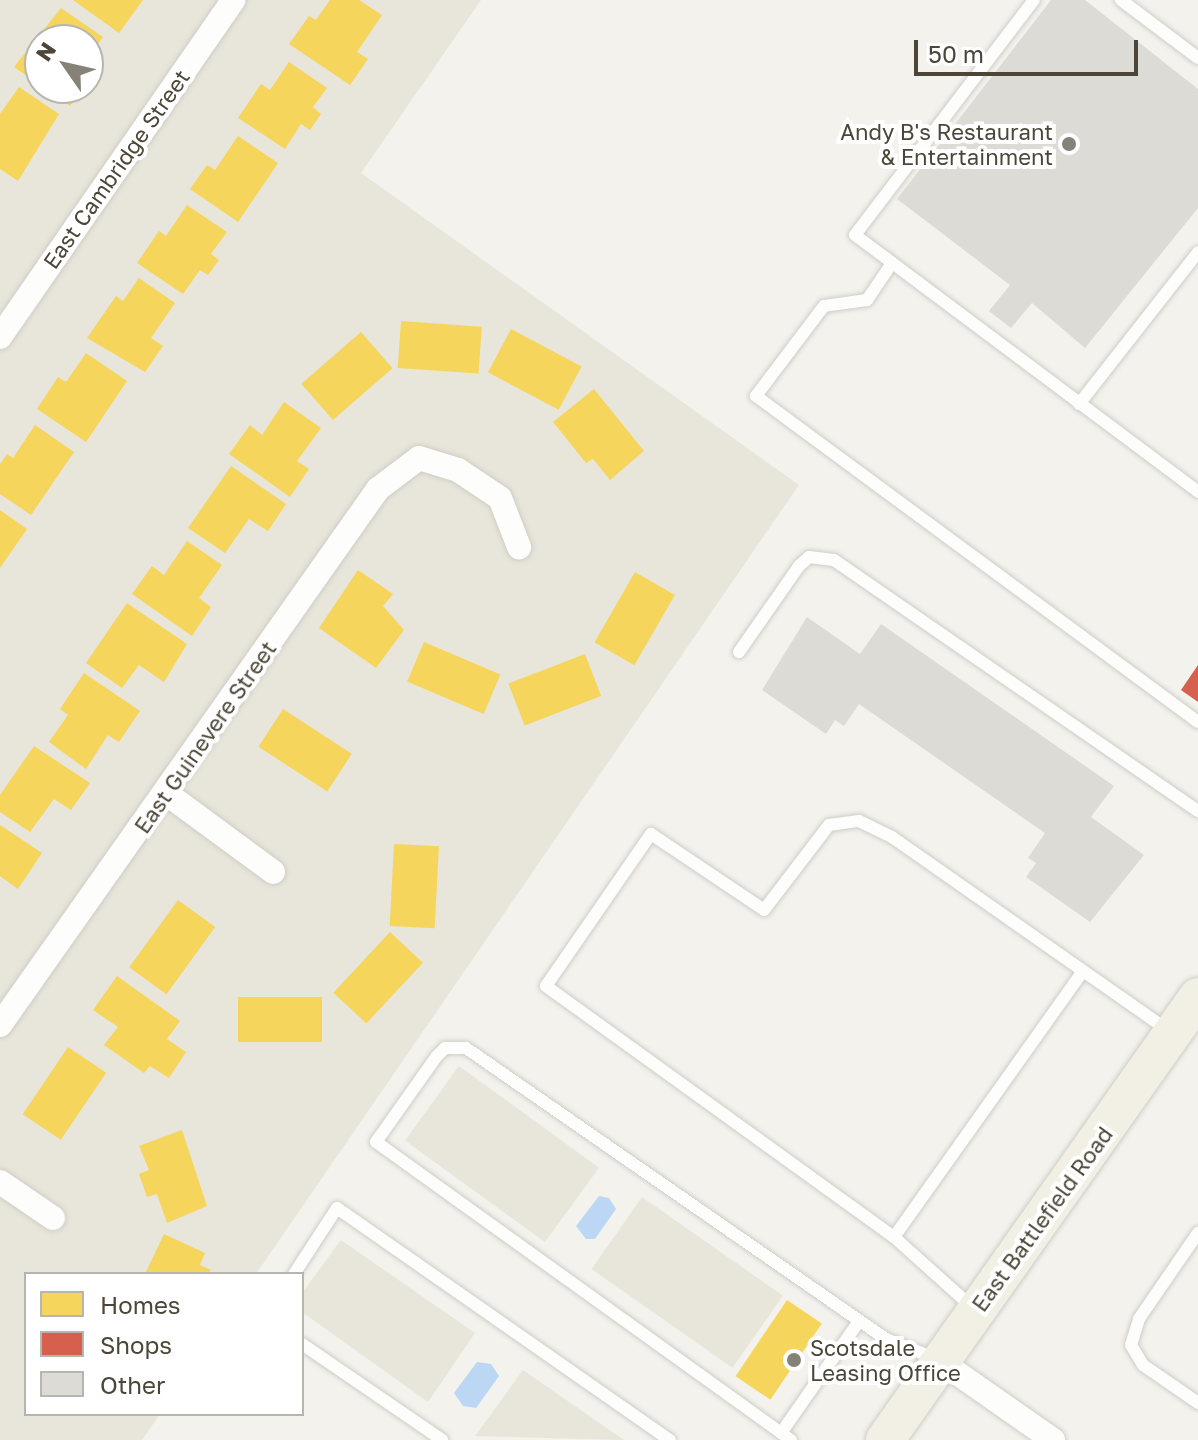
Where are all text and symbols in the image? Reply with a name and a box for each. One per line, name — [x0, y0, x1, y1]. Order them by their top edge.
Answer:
north arrow — [24, 24, 104, 104]
scale bar — [918, 24, 1142, 74]
text: N — [29, 37, 61, 66]
text: 50 m — [928, 39, 984, 68]
street label: East Cambridge Street — [37, 64, 195, 274]
place label: Andy B's Restaurant & Entertainment — [840, 118, 1053, 170]
marker: Andy B's Restaurant & Entertainment — [1060, 135, 1078, 153]
street label: East Guinevere Street — [129, 636, 281, 838]
street label: East Battlefield Road — [966, 1122, 1118, 1316]
legend — [24, 1272, 304, 1416]
text: Homes — [100, 1290, 181, 1319]
text: Shops — [100, 1330, 172, 1359]
place label: Scotsdale Leasing Office — [810, 1334, 961, 1386]
marker: Scotsdale Leasing Office — [785, 1351, 803, 1369]
text: Other — [100, 1370, 165, 1399]

